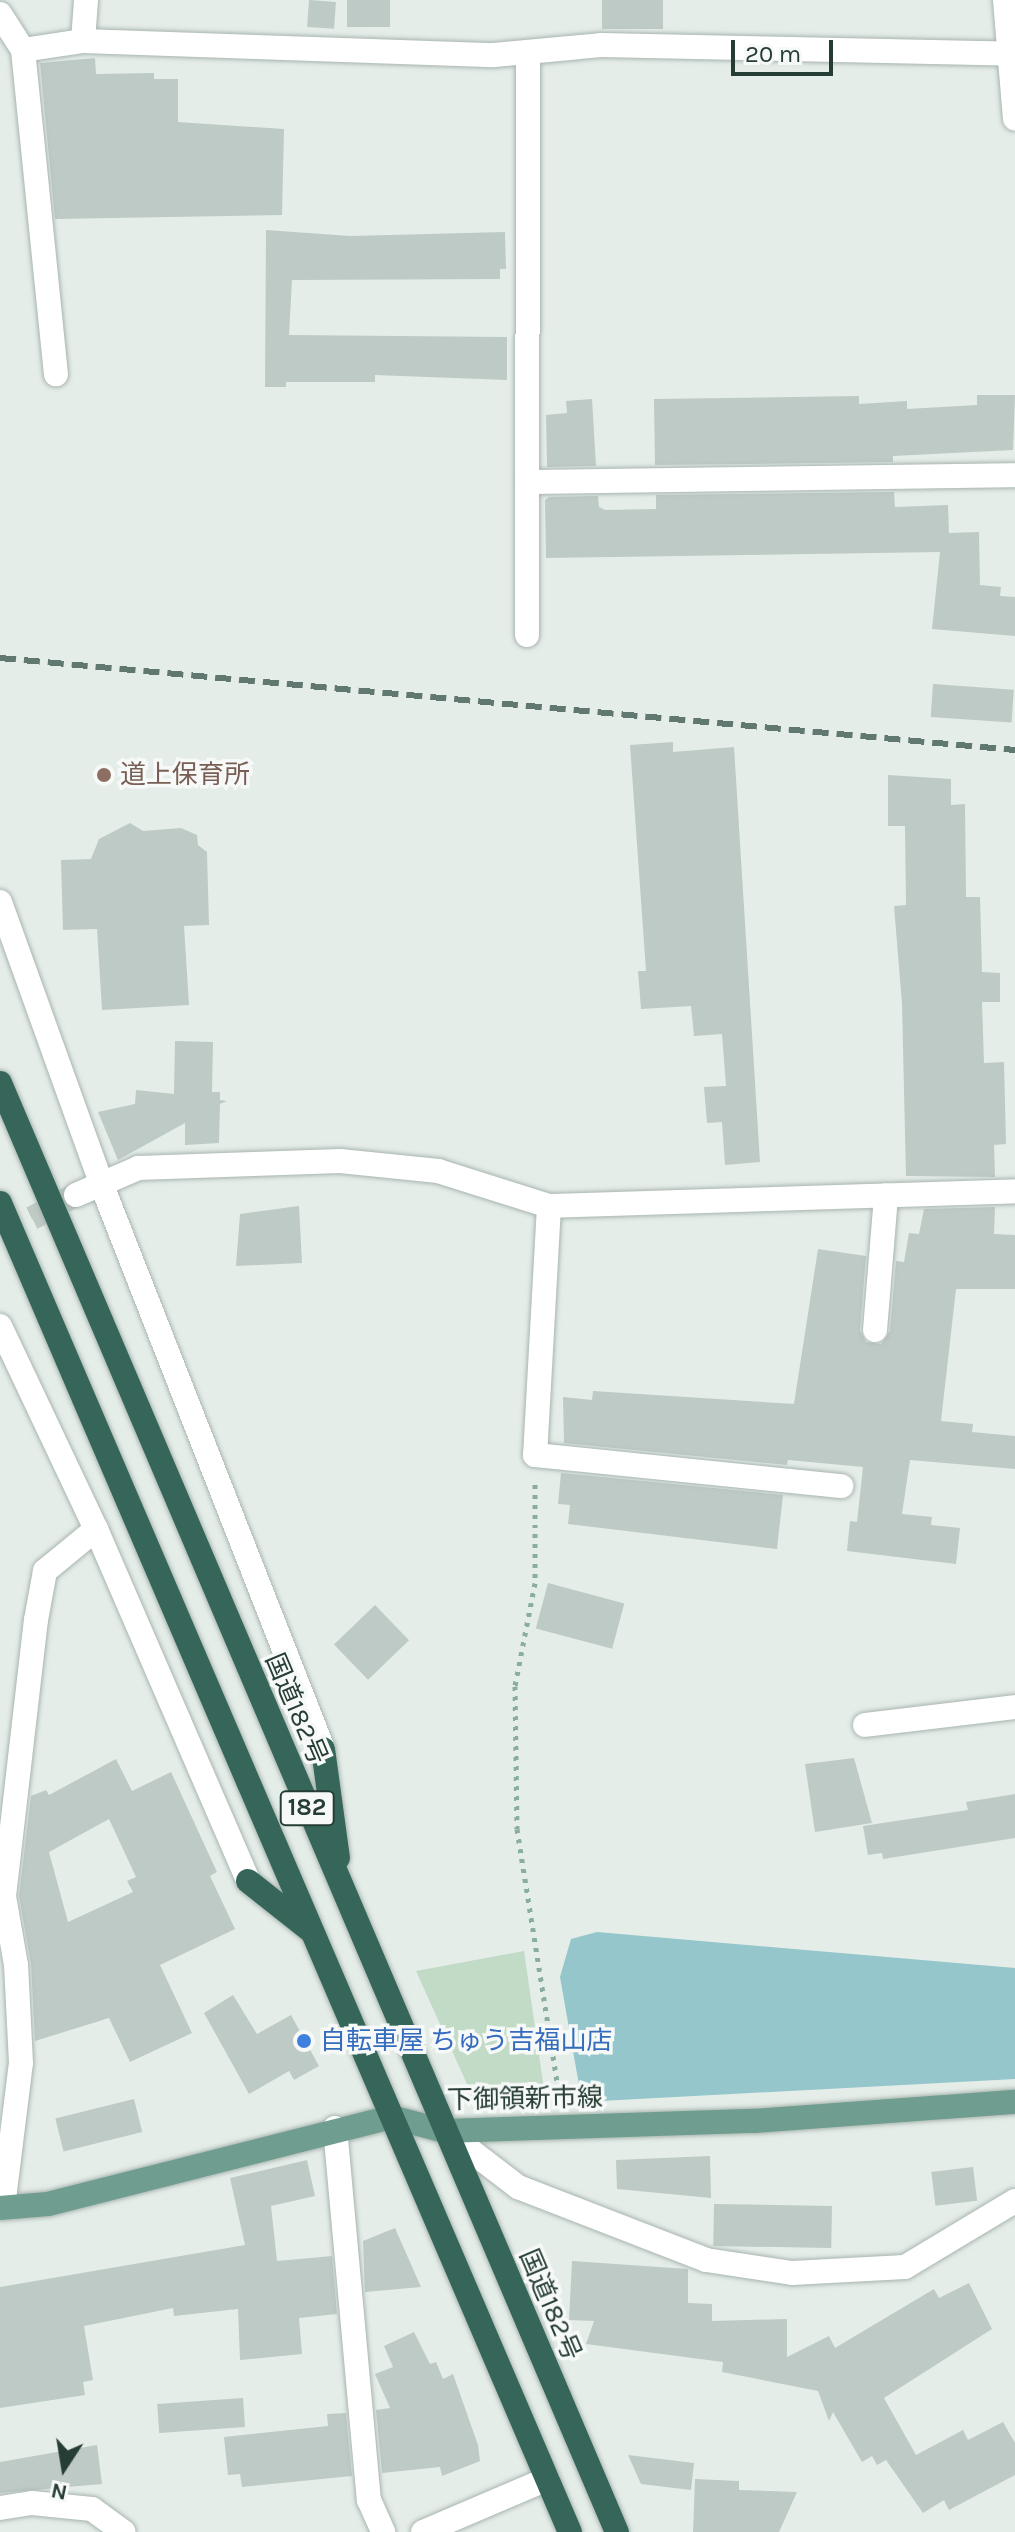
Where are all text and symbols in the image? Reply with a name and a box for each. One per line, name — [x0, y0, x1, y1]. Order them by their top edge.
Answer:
scale bar — [735, 24, 837, 74]
text: 20 m — [745, 40, 801, 68]
place label: 道上保育所 — [120, 759, 250, 791]
marker: 道上保育所 — [95, 766, 113, 784]
street label: 国道182号 — [259, 1649, 333, 1769]
road number: 182 — [279, 1788, 335, 1828]
place label: 自転車屋 ちゅう吉福山店 — [320, 2025, 612, 2057]
marker: 自転車屋 ちゅう吉福山店 — [295, 2032, 313, 2050]
street label: 下御領新市線 — [447, 2082, 603, 2116]
street label: 国道182号 — [513, 2245, 587, 2365]
north arrow — [24, 2428, 104, 2508]
text: N — [49, 2477, 69, 2506]

